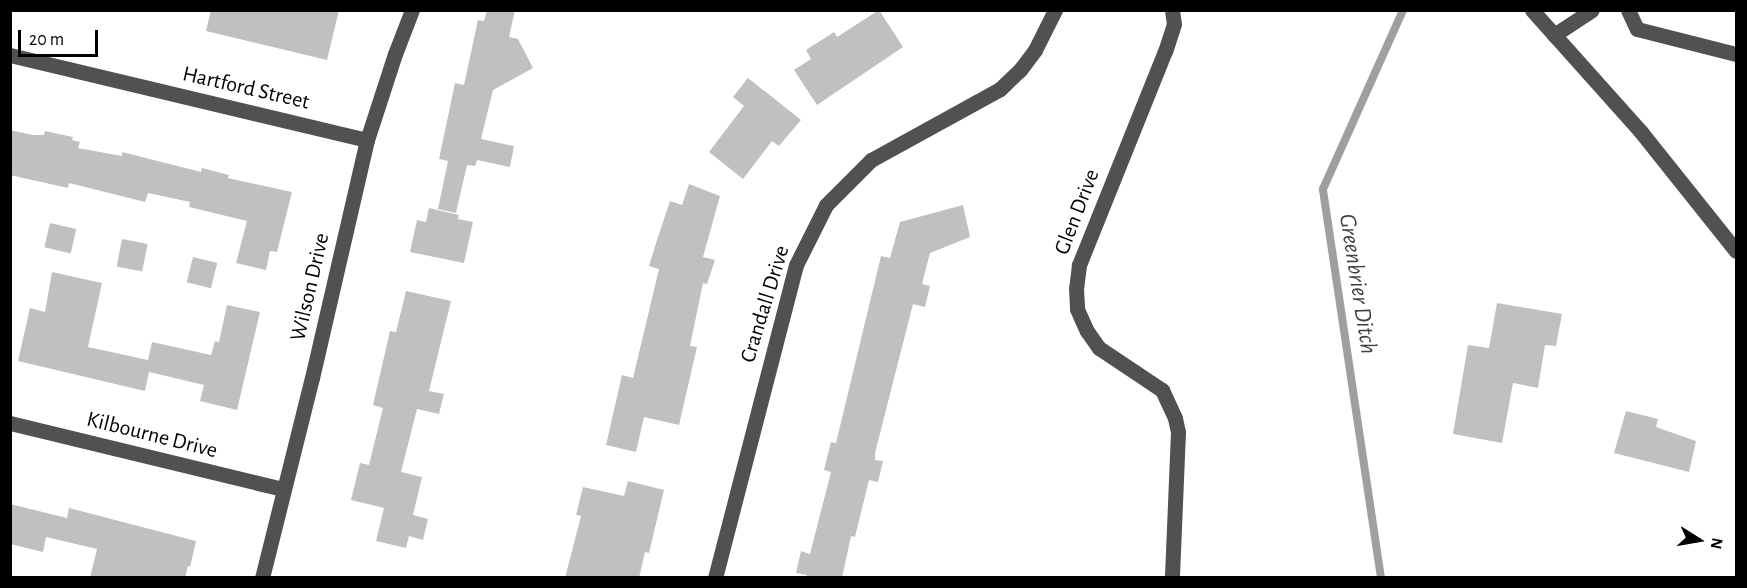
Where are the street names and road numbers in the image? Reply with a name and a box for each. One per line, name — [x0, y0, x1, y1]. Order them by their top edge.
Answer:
street label: Hartford Street — [180, 61, 312, 115]
street label: Glen Drive — [1049, 166, 1105, 258]
street label: Wilson Drive — [285, 231, 335, 343]
street label: Crandall Drive — [735, 242, 795, 366]
street label: Kilbourne Drive — [84, 406, 220, 464]

